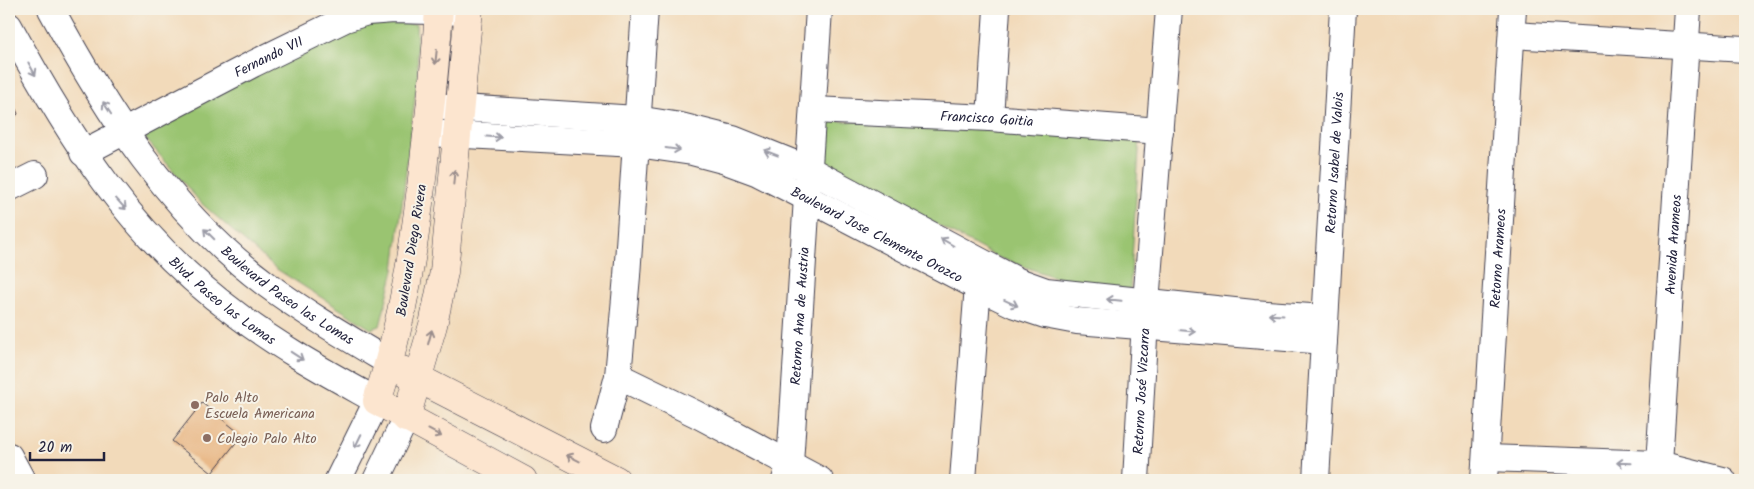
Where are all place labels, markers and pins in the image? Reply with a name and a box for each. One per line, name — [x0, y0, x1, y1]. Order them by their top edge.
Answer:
place label: Palo Alto Escuela Americana — [205, 387, 315, 425]
marker: Palo Alto Escuela Americana — [189, 399, 201, 411]
place label: Colegio Palo Alto — [217, 428, 317, 450]
marker: Colegio Palo Alto — [201, 432, 213, 444]

